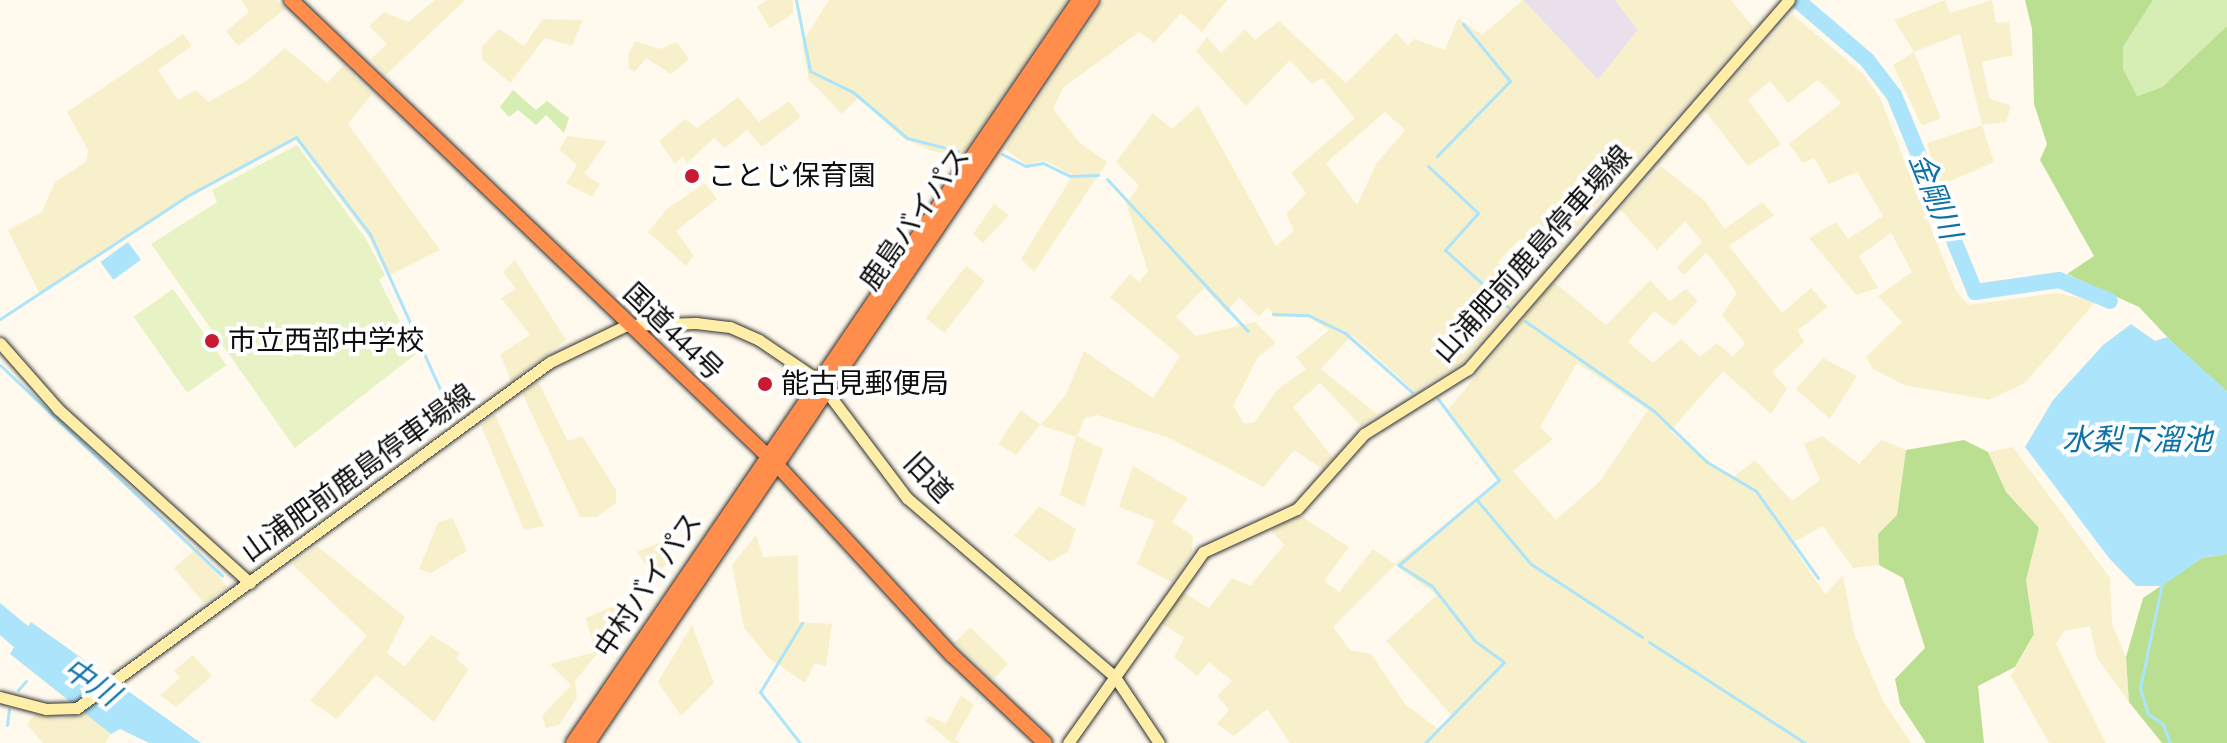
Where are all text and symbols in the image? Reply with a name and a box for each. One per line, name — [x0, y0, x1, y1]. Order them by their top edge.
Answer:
street label: 山浦肥前鹿島停車場線 — [1427, 139, 1639, 369]
street label: 鹿島バイパス — [853, 141, 977, 297]
water label: 金剛川 — [1901, 148, 1969, 244]
place label: ことじ保育園 — [708, 159, 876, 193]
marker: ことじ保育園 — [683, 167, 701, 185]
street label: 国道444号 — [616, 276, 730, 388]
place label: 市立西部中学校 — [228, 324, 424, 358]
marker: 市立西部中学校 — [203, 332, 221, 350]
place label: 能古見郵便局 — [781, 367, 949, 401]
marker: 能古見郵便局 — [756, 375, 774, 393]
street label: 山浦肥前鹿島停車場線 — [235, 377, 481, 569]
water label: 水梨下溜池 — [2062, 422, 2212, 458]
street label: 旧道 — [896, 446, 960, 510]
street label: 中村バイパス — [587, 506, 709, 664]
water label: 中川 — [56, 650, 126, 714]

